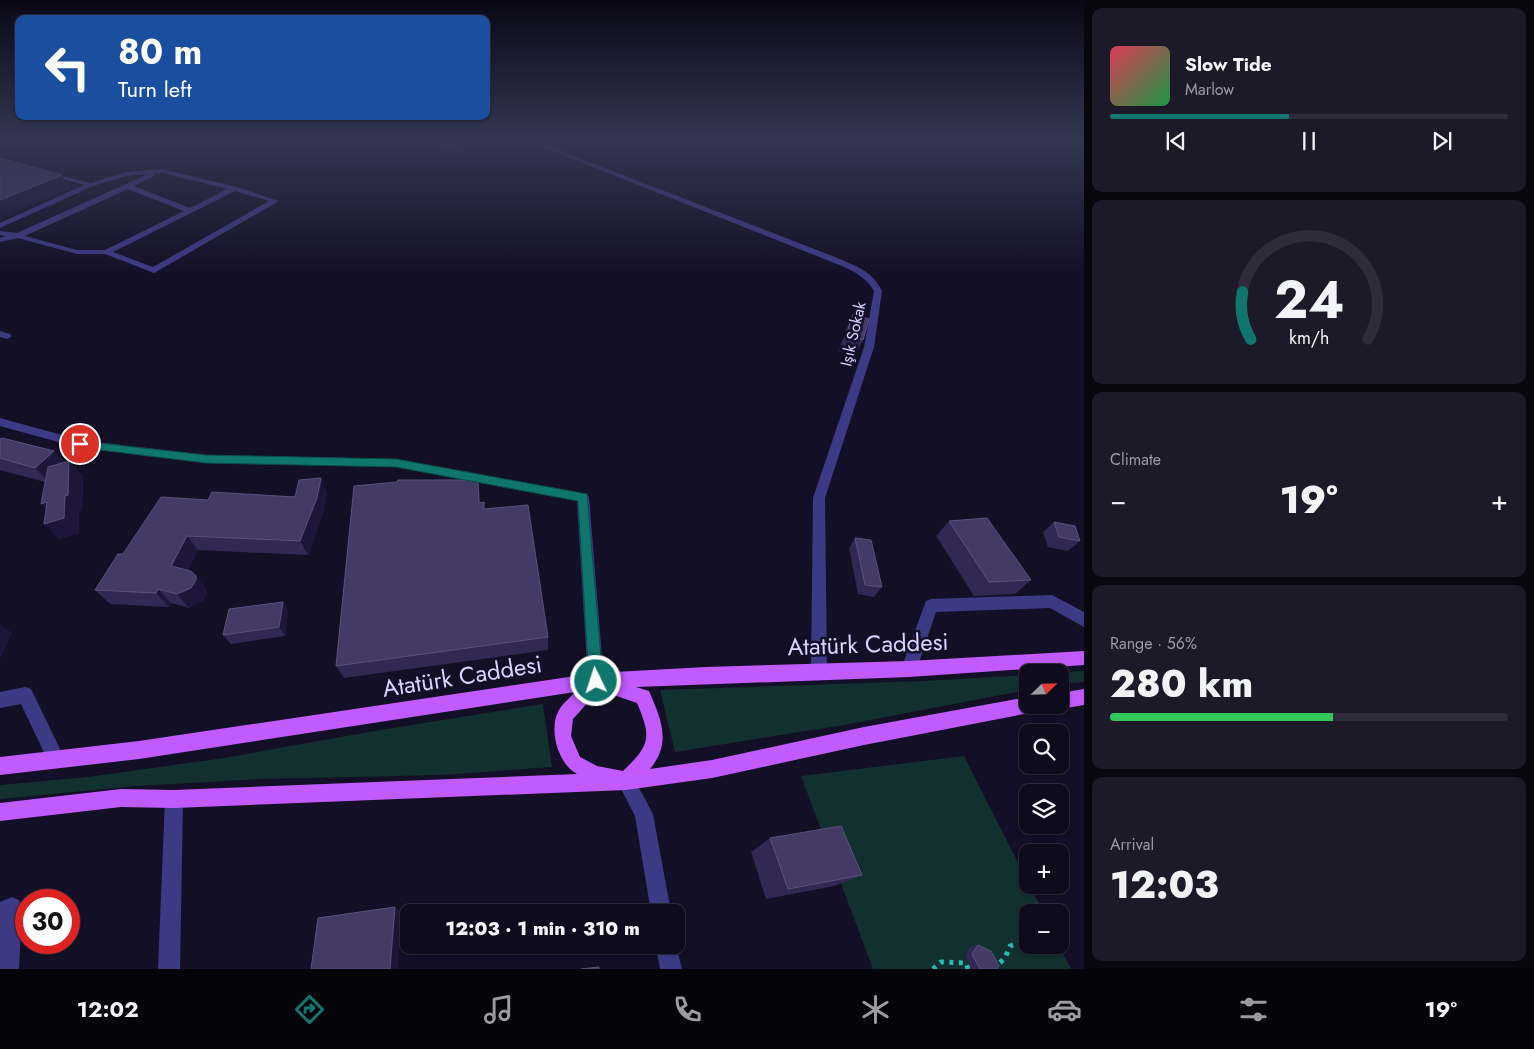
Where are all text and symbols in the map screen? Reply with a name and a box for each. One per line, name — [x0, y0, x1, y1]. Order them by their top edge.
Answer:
text: 80 m — [118, 27, 202, 77]
icon: left — [35, 35, 100, 100]
text: Slow Tide — [1185, 51, 1272, 78]
text: Turn left — [118, 73, 192, 105]
text: Marlow — [1185, 78, 1234, 101]
icon: previous — [1162, 127, 1190, 155]
icon: pause — [1295, 127, 1323, 155]
icon: next — [1428, 127, 1456, 155]
text: 24 — [1274, 262, 1344, 338]
street label: Işık Sokak — [834, 298, 872, 369]
text: km/h — [1289, 325, 1329, 351]
pin — [59, 423, 101, 465]
icon: arrive — [66, 430, 94, 458]
text: Climate — [1110, 448, 1161, 471]
text: 19° — [1280, 472, 1338, 527]
text: − — [1110, 480, 1127, 521]
text: + — [1491, 480, 1508, 521]
street label: Atatürk Caddesi — [787, 624, 949, 664]
text: Range · 56% — [1110, 632, 1197, 655]
street label: Atatürk Caddesi — [380, 646, 544, 706]
position arrow — [569, 654, 621, 706]
text: 280 km — [1110, 656, 1253, 711]
north arrow — [1019, 664, 1069, 714]
map controls — [1019, 664, 1069, 954]
button: search — [1019, 724, 1069, 774]
button: layers — [1019, 784, 1069, 834]
text: Arrival — [1110, 833, 1154, 856]
button: + — [1019, 844, 1069, 894]
text: 12:03 — [1110, 857, 1219, 912]
speed limit sign: 30 — [15, 889, 80, 954]
button: − — [1019, 904, 1069, 954]
text: 12:03 · 1 min · 310 m — [445, 915, 640, 942]
icon: directions — [292, 992, 327, 1027]
icon: music — [481, 992, 516, 1027]
icon: phone — [670, 992, 705, 1027]
icon: climate — [858, 992, 893, 1027]
icon: car — [1047, 992, 1082, 1027]
icon: filters — [1236, 992, 1271, 1027]
text: 12:02 — [77, 993, 139, 1025]
text: 19° — [1425, 993, 1457, 1025]

